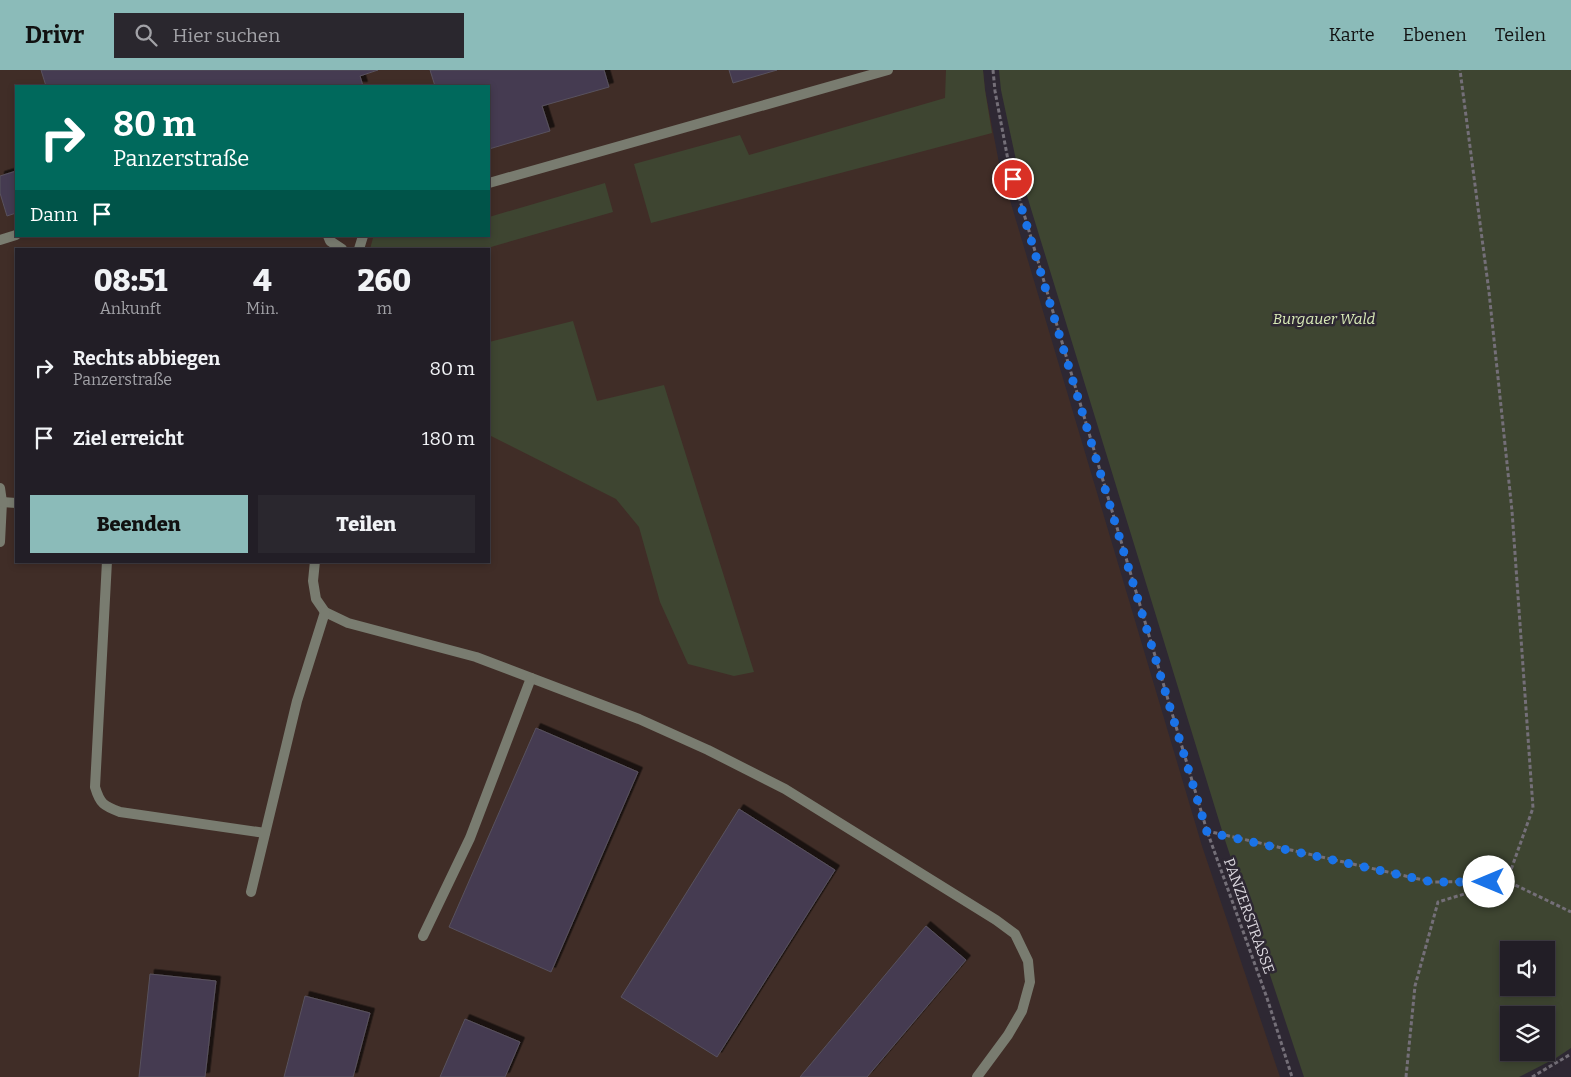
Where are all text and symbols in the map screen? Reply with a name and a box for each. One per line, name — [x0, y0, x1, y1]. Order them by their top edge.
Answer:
search box — [114, 13, 464, 58]
text: Drivr — [25, 21, 84, 49]
icon: search — [132, 21, 160, 49]
text: Hier suchen — [172, 24, 280, 47]
text: Karte — [1329, 24, 1375, 46]
text: Ebenen — [1403, 24, 1467, 46]
text: Teilen — [1495, 24, 1546, 46]
text: 80 m — [113, 103, 196, 145]
icon: right — [30, 105, 95, 170]
text: Panzerstraße — [113, 145, 249, 172]
pin — [992, 158, 1034, 200]
icon: arrive — [999, 165, 1027, 193]
icon: arrive — [88, 200, 116, 228]
text: Dann — [30, 203, 78, 226]
text: 08:51 — [94, 263, 167, 299]
text: 4 — [253, 263, 272, 299]
text: 260 — [357, 263, 411, 299]
text: Ankunft — [100, 299, 161, 318]
text: Min. — [246, 299, 279, 318]
text: m — [377, 299, 392, 318]
park label: Burgauer Wald — [1273, 310, 1376, 328]
text: Rechts abbiegen — [73, 347, 220, 370]
icon: right — [30, 354, 58, 382]
text: 80 m — [429, 357, 475, 380]
text: Panzerstraße — [73, 370, 172, 389]
icon: arrive — [30, 424, 58, 452]
text: Ziel erreicht — [73, 427, 184, 450]
text: 180 m — [422, 427, 475, 450]
button: Beenden — [30, 495, 248, 553]
button: Teilen — [258, 495, 475, 553]
position arrow — [1462, 855, 1514, 907]
street label: PANZERSTRASSE — [1220, 856, 1278, 976]
map controls — [1500, 941, 1555, 1061]
button: sound — [1500, 941, 1555, 996]
button: layers — [1500, 1006, 1555, 1061]

